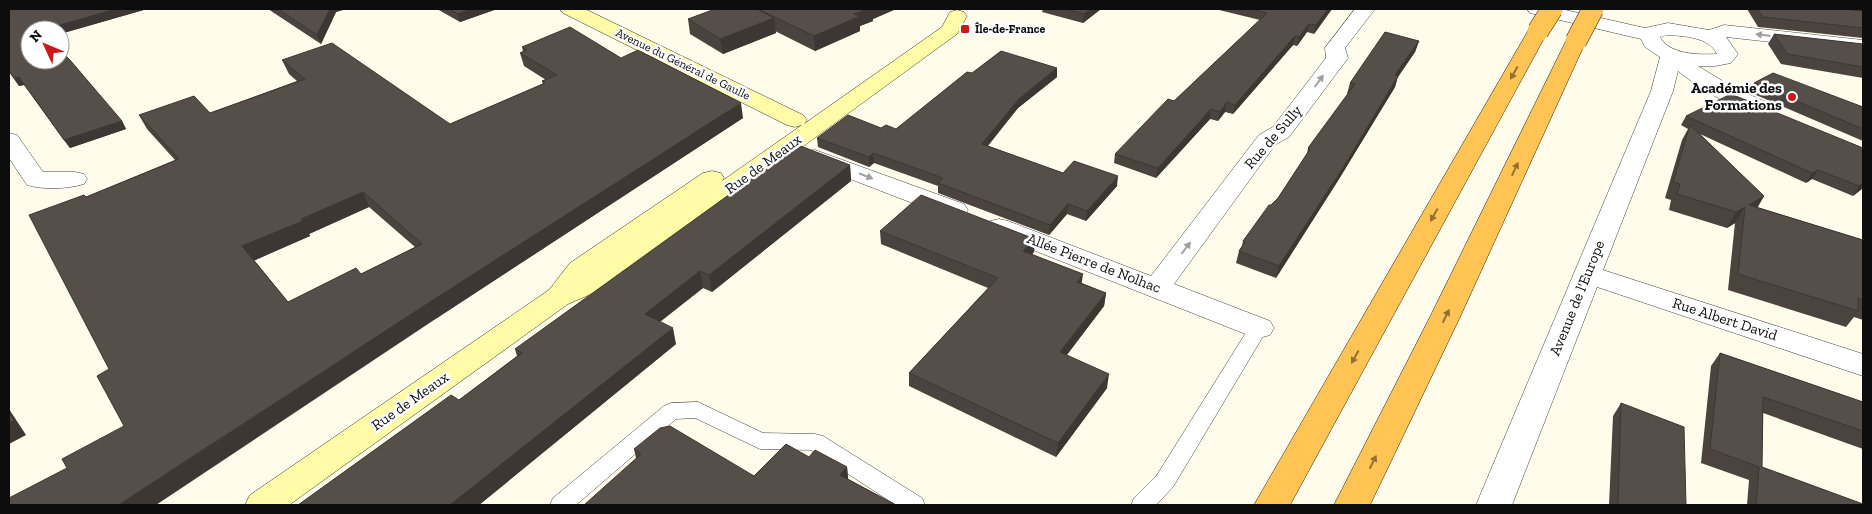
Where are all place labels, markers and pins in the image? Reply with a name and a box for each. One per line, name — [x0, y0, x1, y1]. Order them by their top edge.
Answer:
place label: Île-de-France — [975, 22, 1045, 36]
marker: Île-de-France — [959, 23, 971, 35]
place label: Académie des Formations — [1691, 79, 1782, 114]
marker: Académie des Formations — [1786, 91, 1798, 103]

